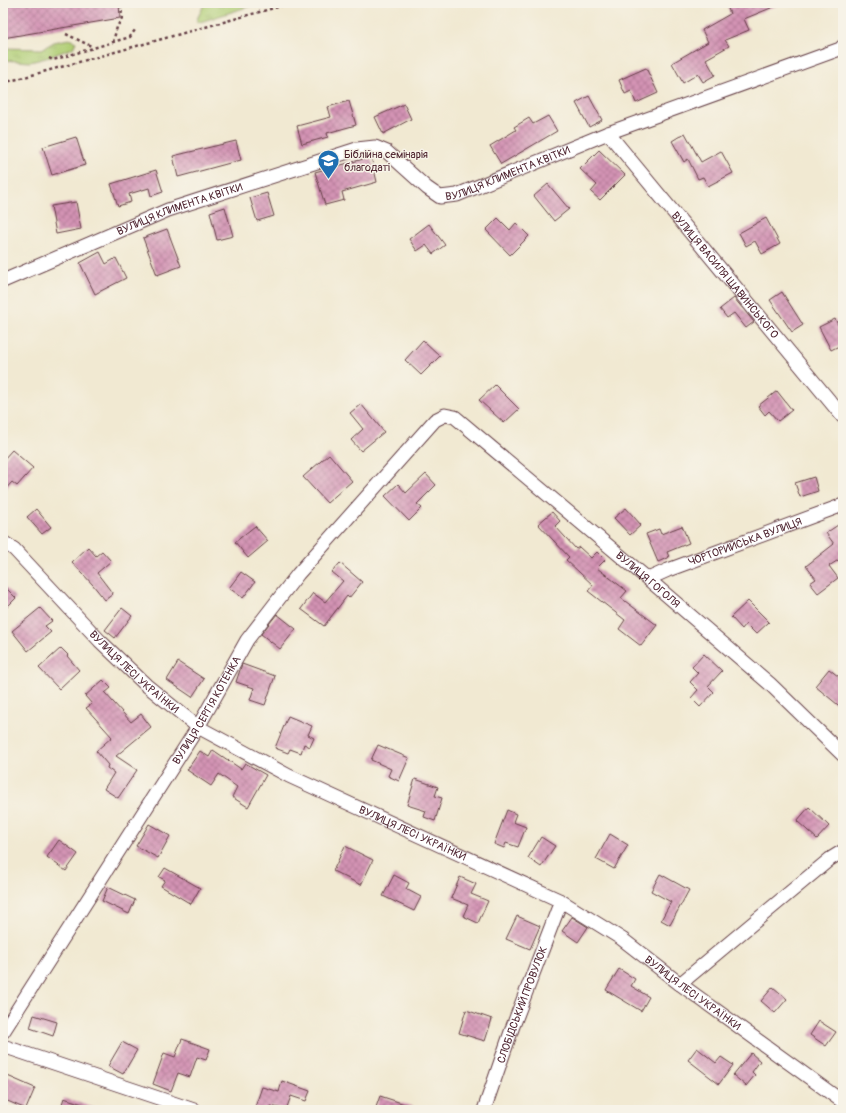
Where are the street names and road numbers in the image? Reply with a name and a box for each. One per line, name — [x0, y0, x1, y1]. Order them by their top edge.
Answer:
street label: ВУЛИЦЯ КЛИМЕНТА КВІТКИ — [445, 143, 572, 203]
street label: ВУЛИЦЯ КЛИМЕНТА КВІТКИ — [115, 180, 245, 238]
street label: ВУЛИЦЯ ВАСИЛЯ ЩАВИНСЬКОГО — [669, 209, 781, 341]
street label: ЧОРТОРИЙСЬКА ВУЛИЦЯ — [686, 514, 804, 568]
street label: ВУЛИЦЯ ГОГОЛЯ — [613, 548, 683, 610]
street label: ВУЛИЦЯ ЛЕСІ УКРАЇНКИ — [87, 628, 182, 716]
street label: ВУЛИЦЯ СЕРГІЯ КОТЕНКА — [170, 654, 243, 766]
street label: ВУЛИЦЯ ЛЕСІ УКРАЇНКИ — [357, 803, 469, 863]
street label: СЛОБІДСЬКИЙ ПРОВУЛОК — [494, 944, 550, 1065]
street label: ВУЛИЦЯ ЛЕСІ УКРАЇНКИ — [642, 953, 744, 1033]

